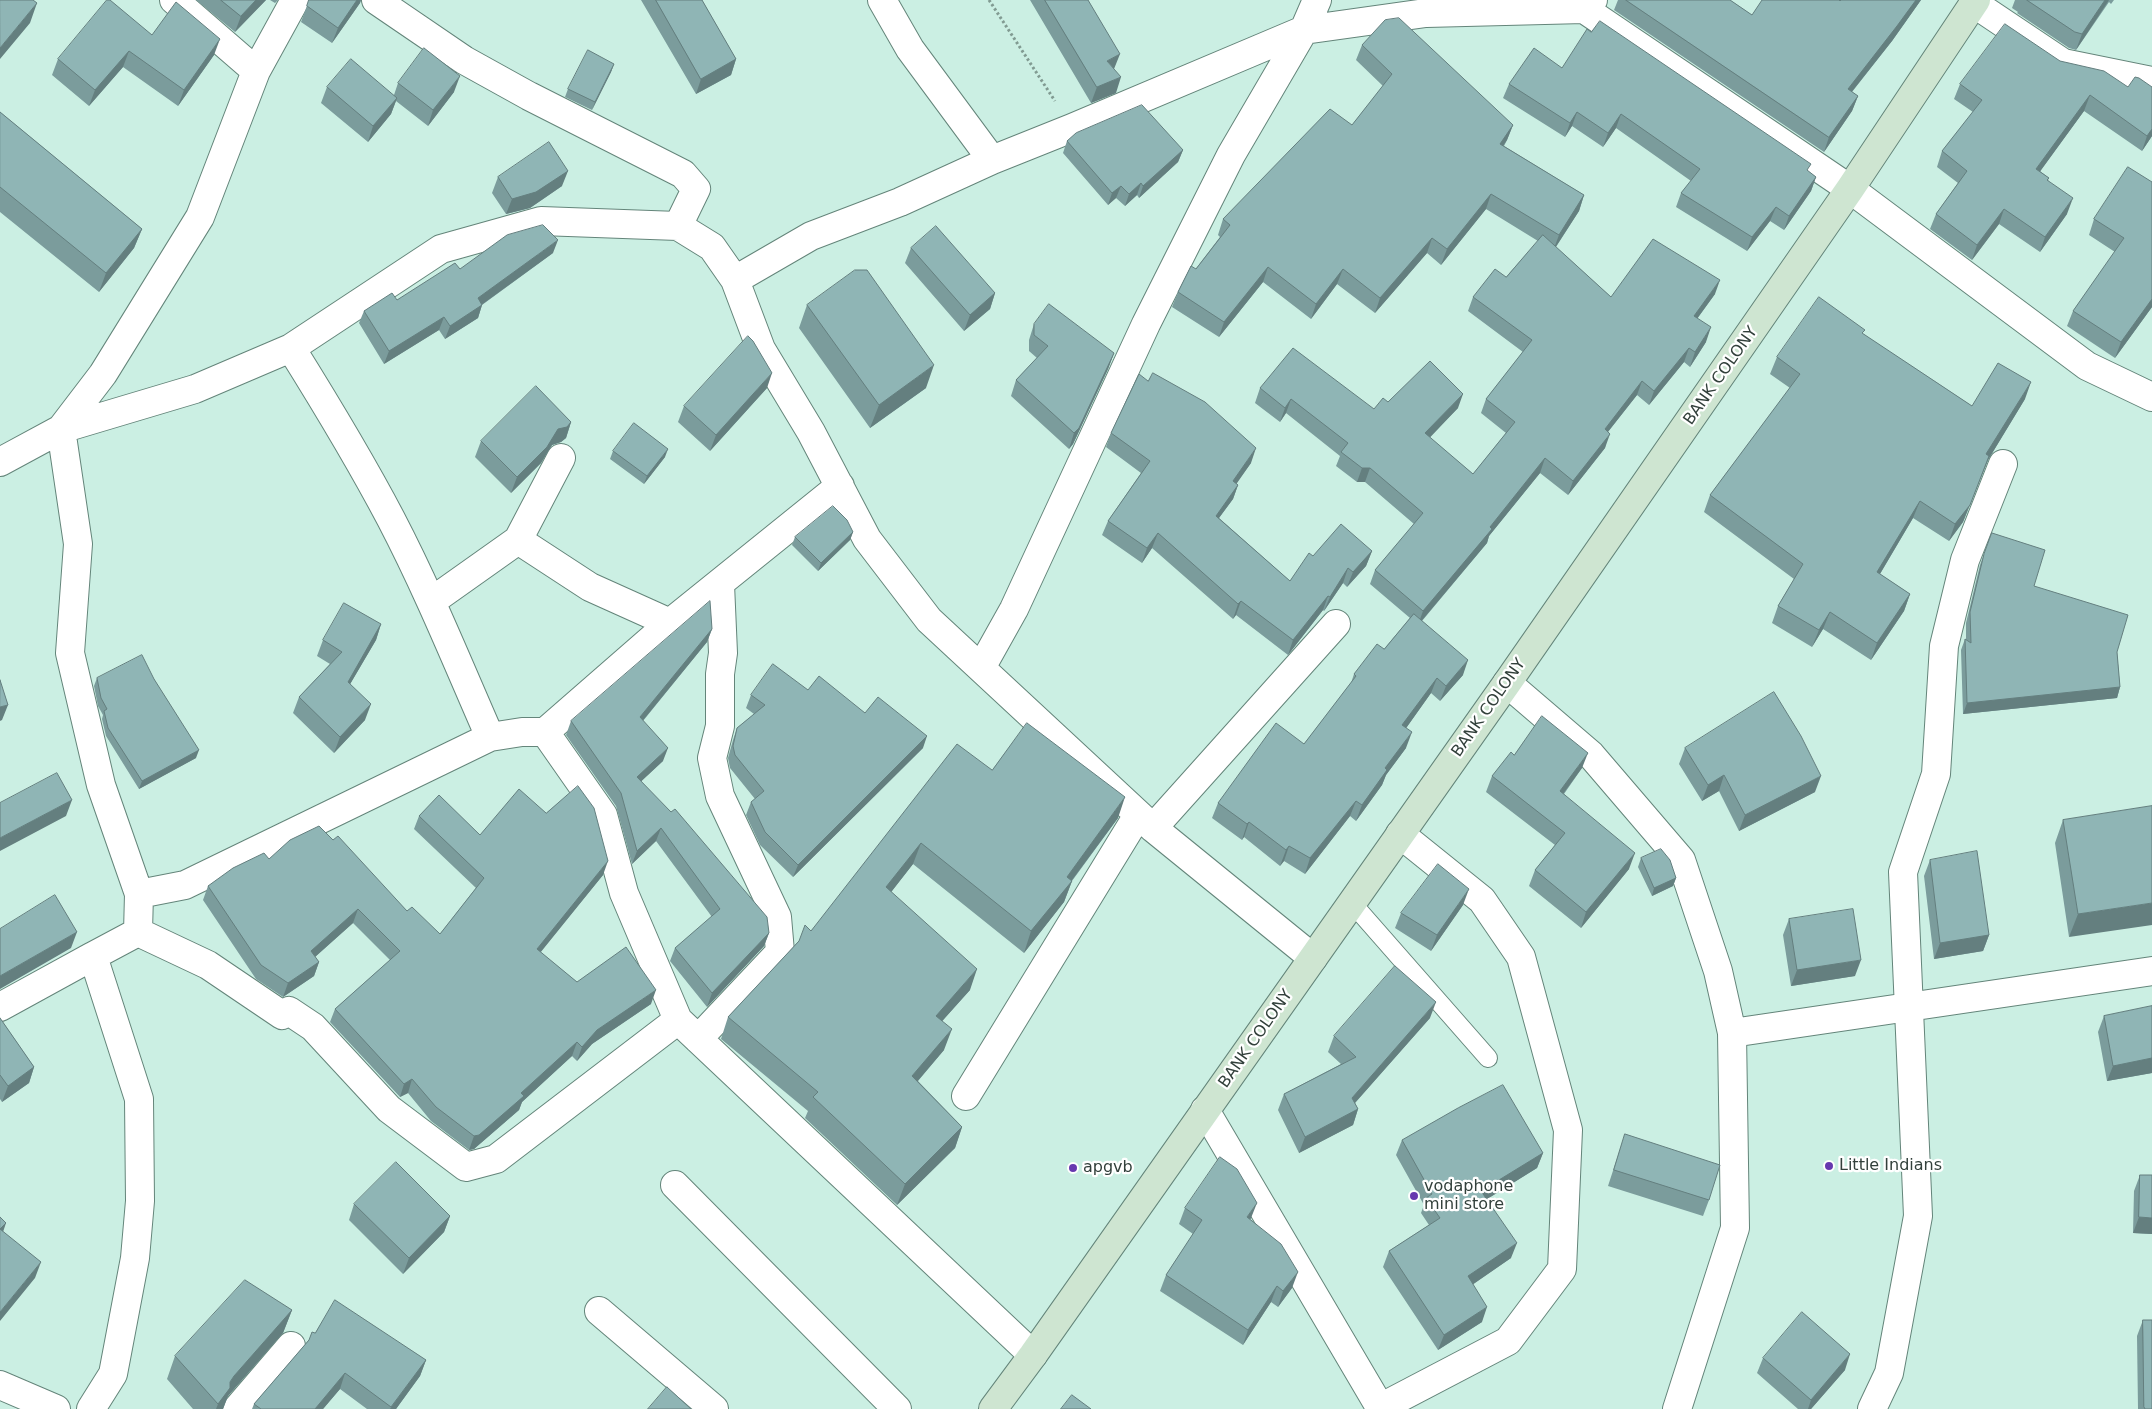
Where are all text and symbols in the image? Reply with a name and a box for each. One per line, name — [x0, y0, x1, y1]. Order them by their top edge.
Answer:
street label: BANK COLONY — [1680, 323, 1762, 429]
street label: BANK COLONY — [1448, 655, 1530, 761]
street label: BANK COLONY — [1215, 986, 1297, 1092]
place label: Little Indians — [1839, 1156, 1942, 1176]
place label: apgvb — [1083, 1158, 1133, 1178]
marker: Little Indians — [1823, 1160, 1835, 1172]
marker: apgvb — [1067, 1162, 1079, 1174]
place label: vodaphone mini store — [1424, 1177, 1513, 1215]
marker: vodaphone mini store — [1408, 1190, 1420, 1202]

